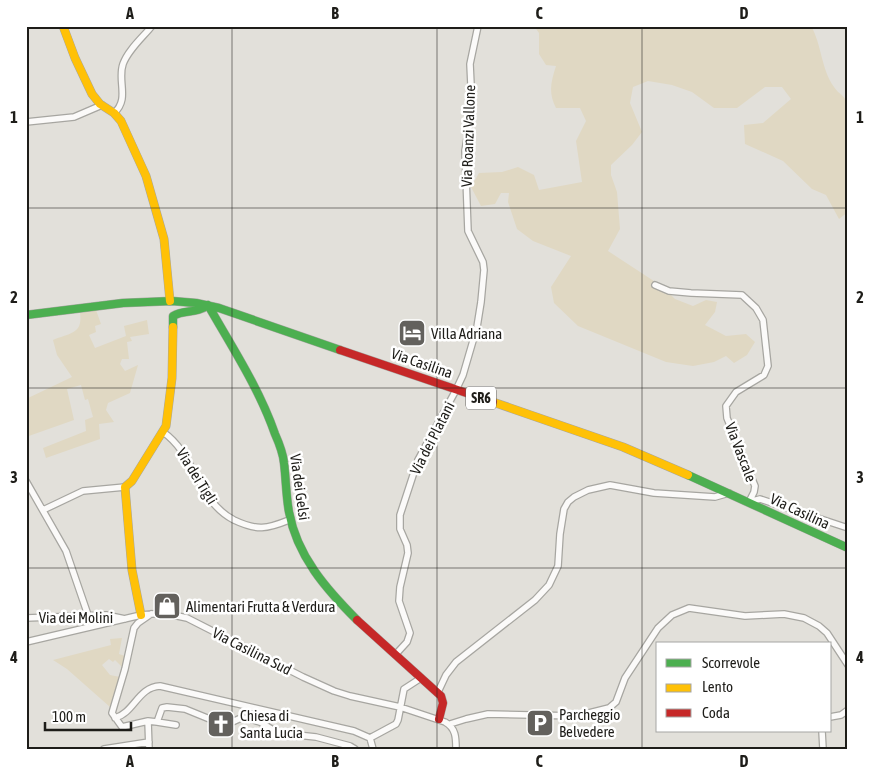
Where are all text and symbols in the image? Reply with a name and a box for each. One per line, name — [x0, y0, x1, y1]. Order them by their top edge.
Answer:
text: A — [125, 4, 134, 22]
text: B — [331, 4, 339, 22]
text: C — [535, 4, 543, 22]
text: D — [740, 4, 749, 22]
street label: Via Roanzi Vallone — [458, 84, 478, 187]
text: 1 — [10, 108, 18, 126]
text: 1 — [856, 108, 864, 126]
text: 2 — [10, 288, 18, 306]
text: 2 — [856, 288, 864, 306]
hotel icon: Villa Adriana — [397, 318, 427, 348]
place label: Villa Adriana — [431, 325, 502, 342]
street label: Via Casilina — [389, 345, 455, 381]
road number: SR6 — [466, 386, 496, 409]
street label: Via dei Platani — [406, 399, 458, 477]
street label: Via Vascale — [722, 420, 760, 484]
street label: Via dei Tigli — [173, 445, 221, 507]
street label: Via dei Gelsi — [287, 453, 313, 521]
text: 3 — [10, 468, 18, 486]
text: 3 — [856, 468, 864, 486]
street label: Via Casilina — [767, 490, 833, 532]
shop icon: Alimentari Frutta & Verdura — [152, 591, 182, 621]
place label: Alimentari Frutta & Verdura — [186, 598, 335, 615]
street label: Via dei Molini — [39, 609, 113, 626]
street label: Via Casilina Sud — [210, 624, 294, 678]
legend — [656, 642, 832, 732]
text: 4 — [9, 648, 18, 666]
text: 4 — [855, 648, 864, 666]
text: Scorrevole — [702, 654, 760, 671]
text: Lento — [702, 678, 733, 695]
scale bar — [45, 700, 131, 732]
text: Coda — [702, 704, 730, 721]
place label: Parcheggio Belvedere — [559, 706, 620, 740]
place label: Chiesa di Santa Lucia — [240, 707, 303, 741]
text: 100 m — [52, 708, 86, 725]
parking icon: Parcheggio Belvedere — [525, 708, 555, 738]
church icon: Chiesa di Santa Lucia — [206, 709, 236, 739]
text: A — [125, 752, 134, 770]
text: B — [331, 752, 339, 770]
text: C — [535, 752, 543, 770]
text: D — [740, 752, 749, 770]

